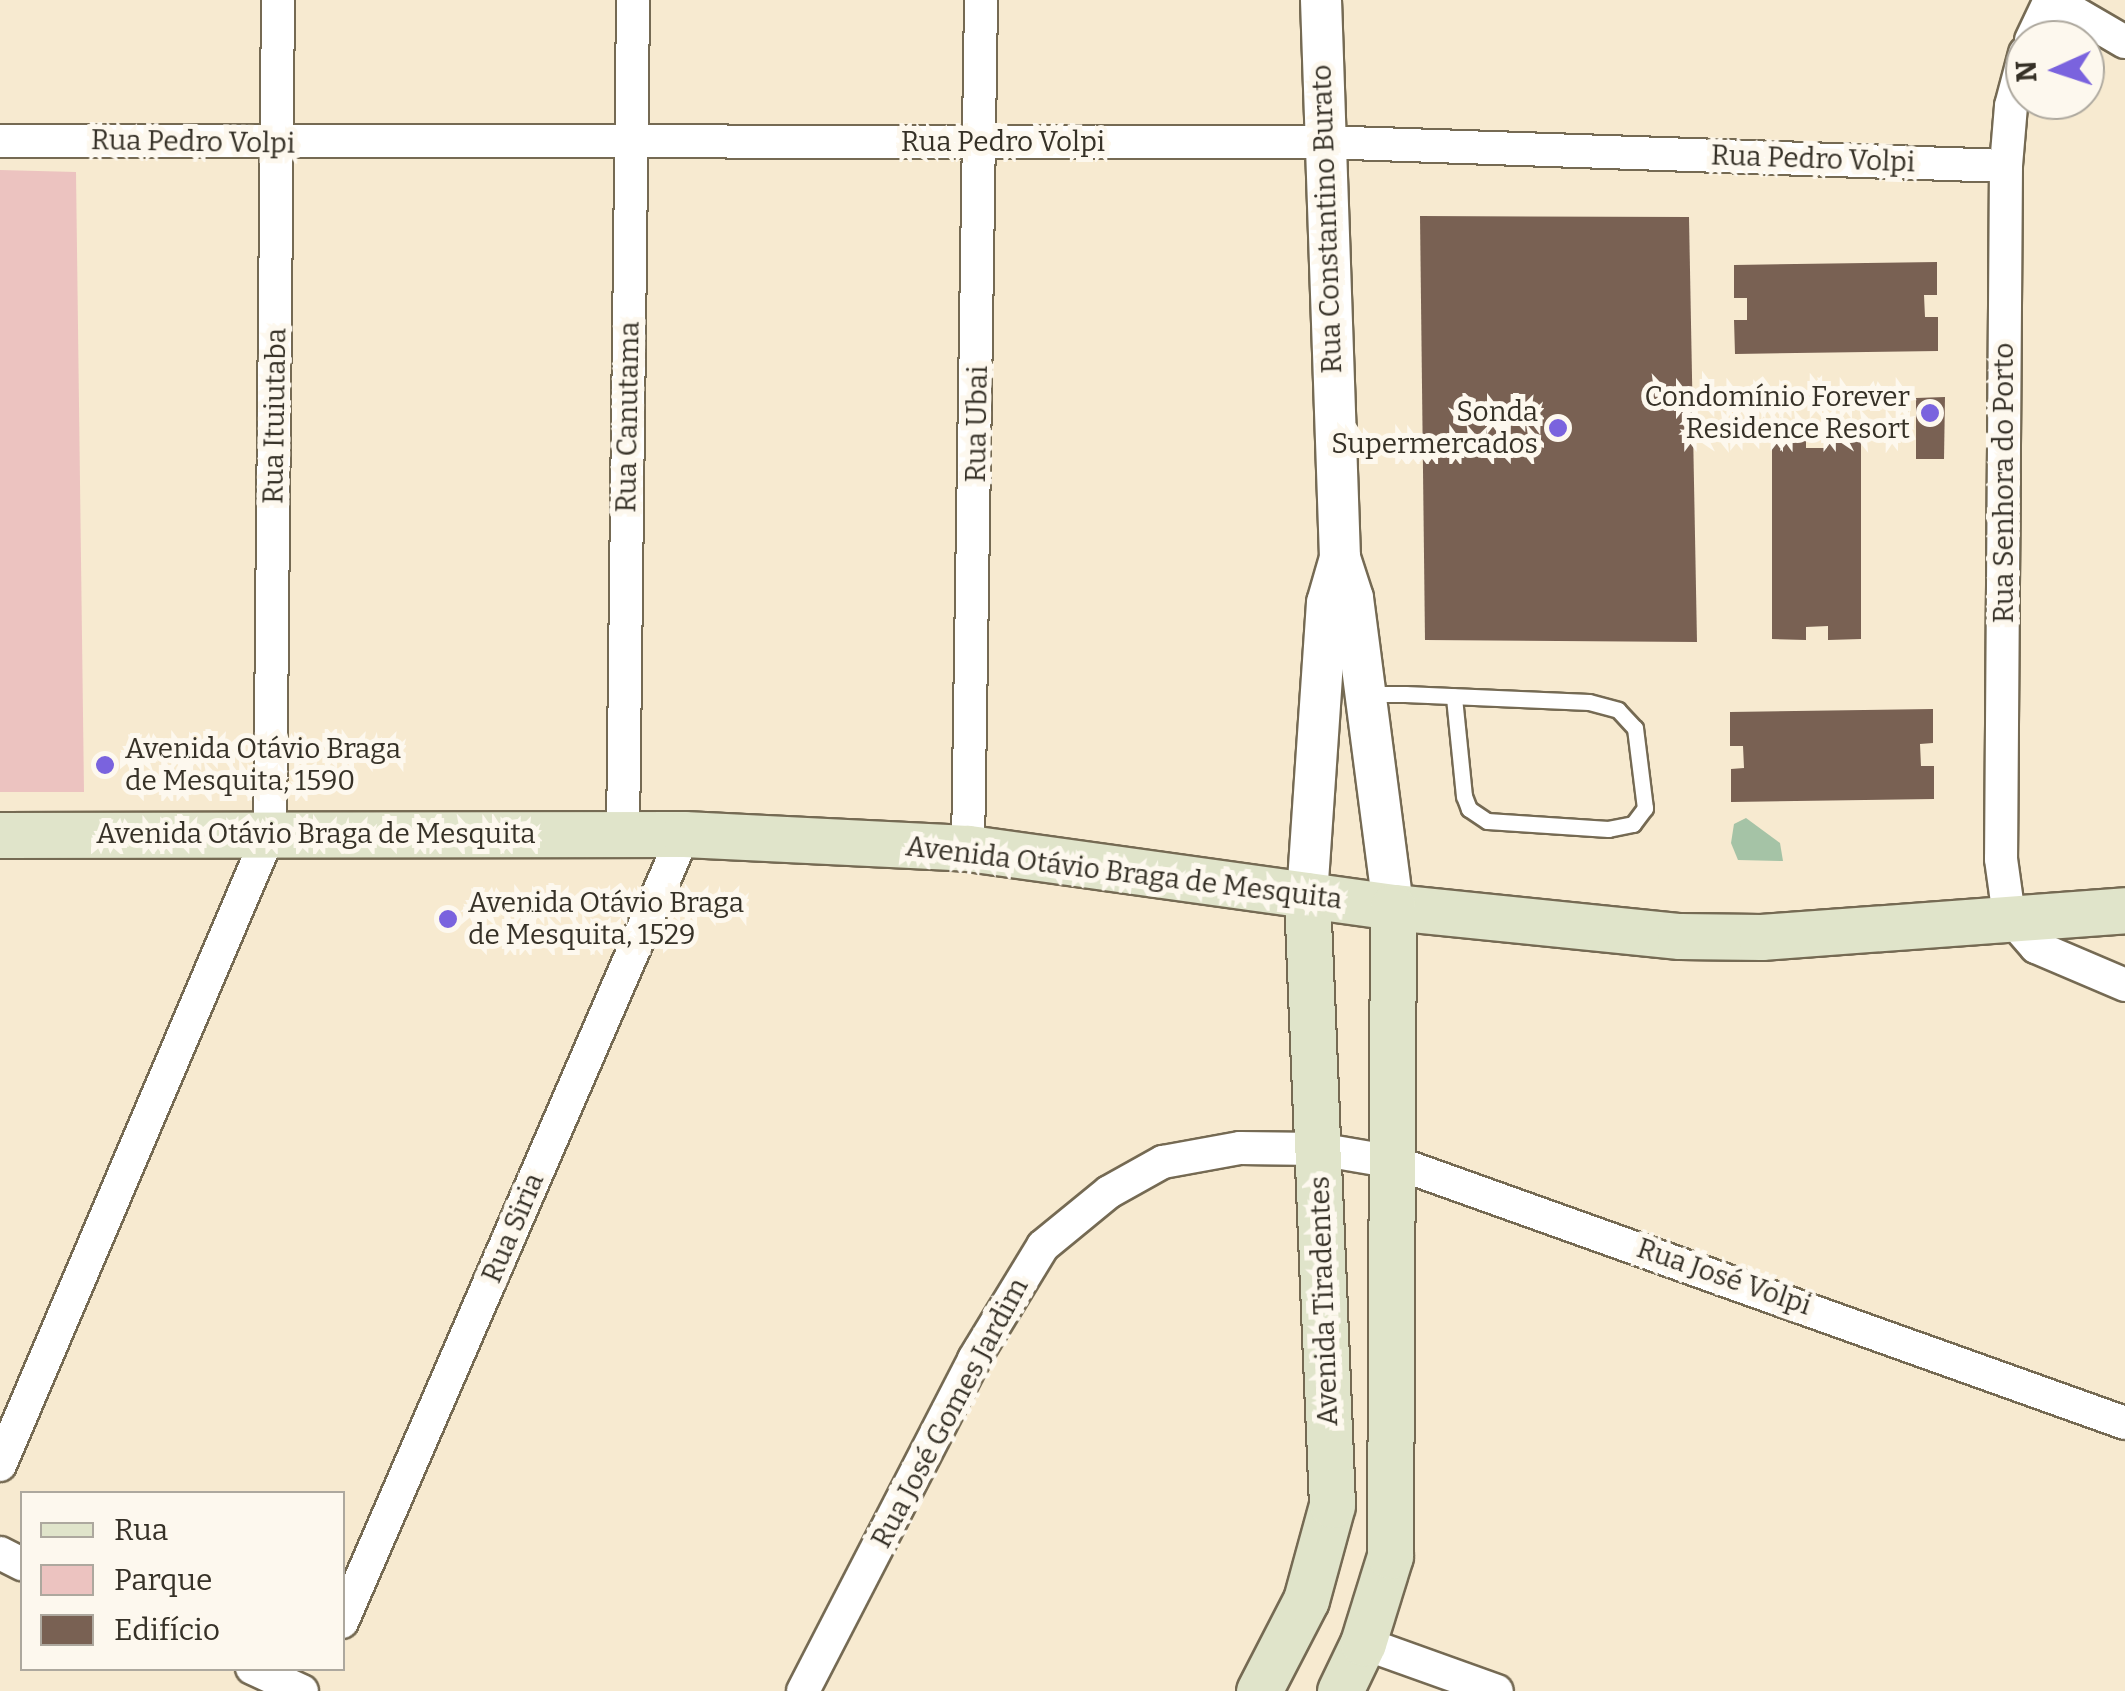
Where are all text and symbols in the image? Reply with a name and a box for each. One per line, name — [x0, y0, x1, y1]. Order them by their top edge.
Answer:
north arrow — [2005, 20, 2105, 120]
text: N — [2009, 60, 2044, 83]
street label: Rua Constantino Burato — [1305, 64, 1349, 374]
street label: Rua Pedro Volpi — [91, 123, 295, 161]
street label: Rua Pedro Volpi — [901, 125, 1105, 159]
street label: Rua Pedro Volpi — [1710, 139, 1916, 179]
street label: Rua Canutama — [610, 321, 646, 513]
street label: Rua Ituiutaba — [257, 328, 293, 504]
street label: Rua Senhora do Porto — [1987, 343, 2021, 623]
street label: Rua Ubai — [959, 365, 995, 483]
place label: Condomínio Forever Residence Resort — [1644, 380, 1910, 446]
place label: Sonda Supermercados — [1331, 395, 1538, 461]
marker: Condomínio Forever Residence Resort — [1919, 402, 1941, 424]
marker: Sonda Supermercados — [1547, 417, 1569, 439]
place label: Avenida Otávio Braga de Mesquita, 1590 — [125, 732, 401, 798]
marker: Avenida Otávio Braga de Mesquita, 1590 — [94, 754, 116, 776]
street label: Avenida Otávio Braga de Mesquita — [96, 817, 536, 851]
street label: Avenida Otávio Braga de Mesquita — [904, 830, 1344, 916]
place label: Avenida Otávio Braga de Mesquita, 1529 — [468, 886, 744, 952]
marker: Avenida Otávio Braga de Mesquita, 1529 — [437, 908, 459, 930]
street label: Rua Siria — [475, 1168, 551, 1288]
street label: Avenida Tiradentes — [1303, 1175, 1345, 1427]
street label: Rua José Volpi — [1632, 1231, 1816, 1323]
street label: Rua José Gomes Jardim — [865, 1272, 1035, 1554]
legend — [20, 1491, 345, 1671]
text: Rua — [114, 1512, 168, 1548]
text: Parque — [114, 1562, 212, 1598]
text: Edifício — [114, 1612, 220, 1648]

